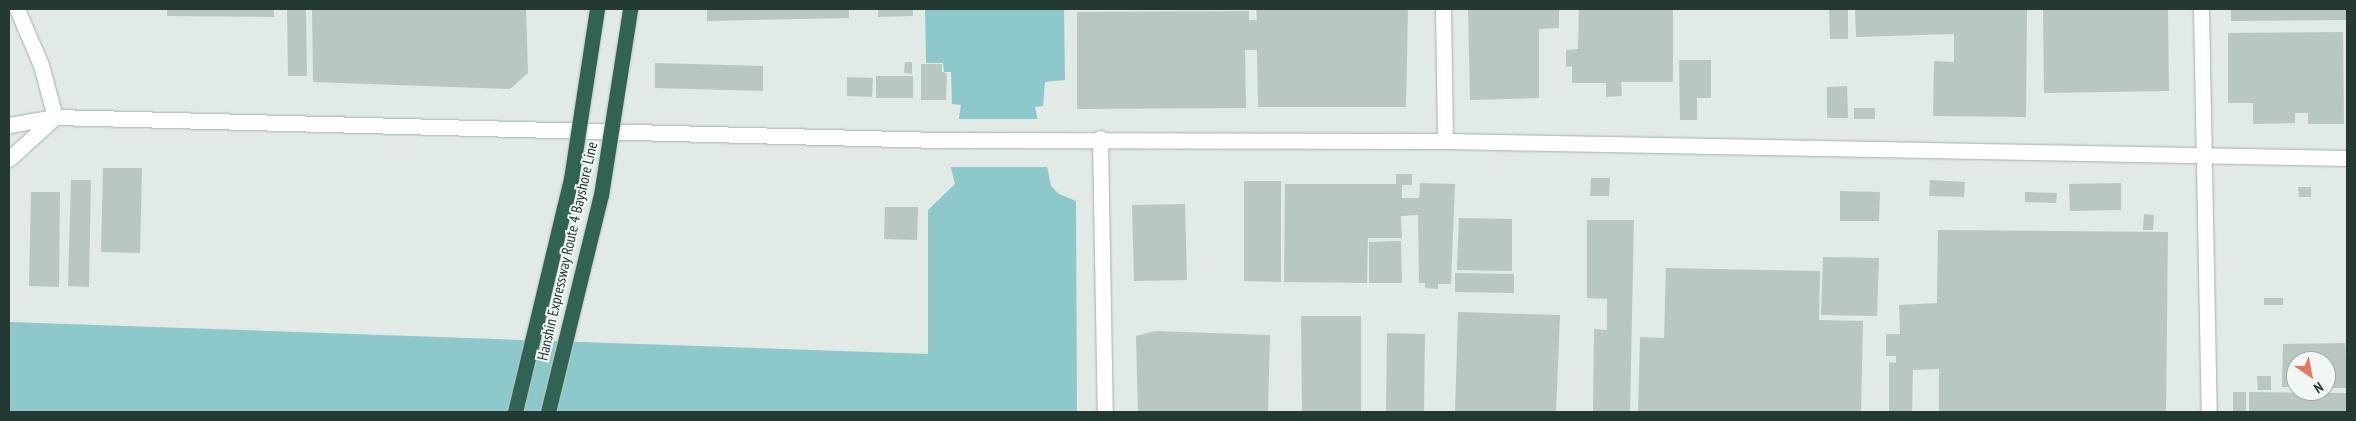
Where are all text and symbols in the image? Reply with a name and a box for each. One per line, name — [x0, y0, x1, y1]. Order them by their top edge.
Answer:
street label: Hanshin Expressway Route 4 Bayshore Line — [533, 140, 601, 362]
north arrow — [2286, 351, 2336, 401]
text: N — [2311, 378, 2327, 397]

